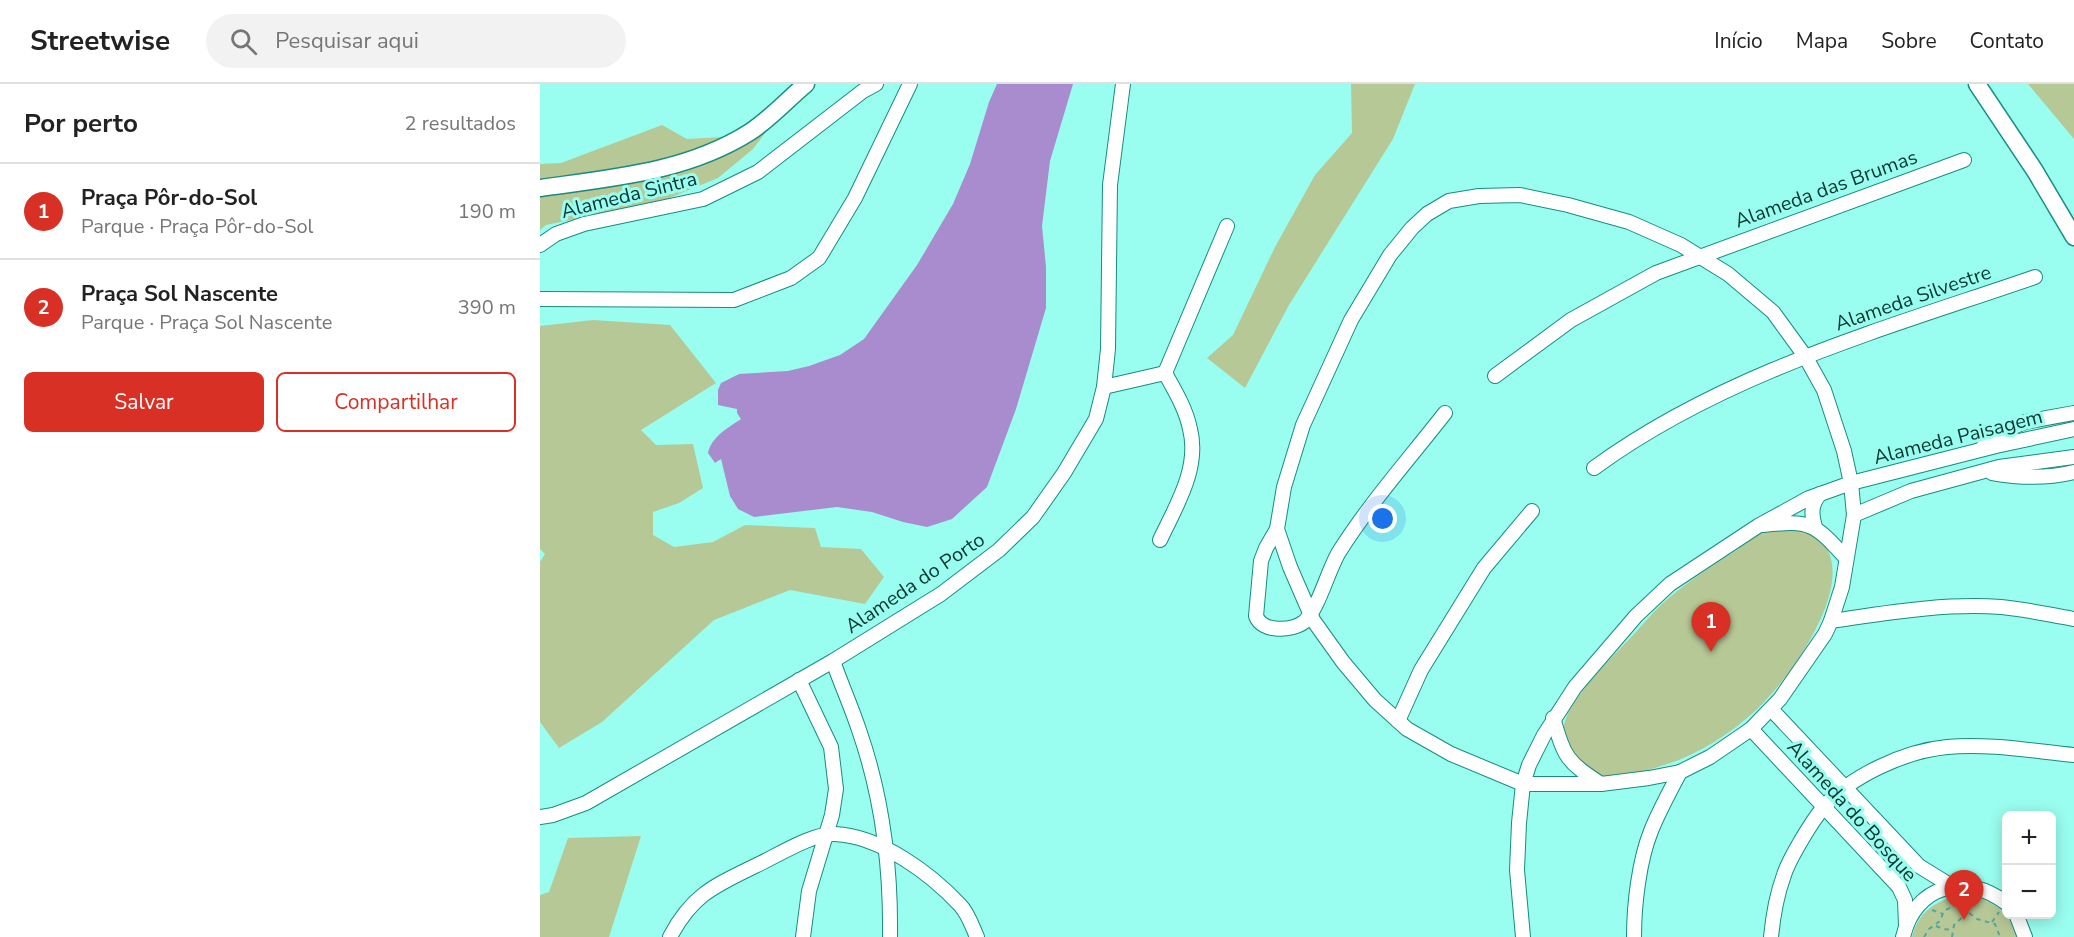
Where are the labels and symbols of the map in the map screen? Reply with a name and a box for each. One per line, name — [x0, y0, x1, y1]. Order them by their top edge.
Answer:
street label: Alameda das Brumas — [1731, 143, 1921, 235]
street label: Alameda Sintra — [558, 165, 700, 225]
street label: Alameda Silvestre — [1831, 259, 1995, 337]
street label: Alameda Paisagem — [1871, 403, 2045, 471]
your location — [1368, 504, 1397, 533]
street label: Alameda do Porto — [840, 526, 990, 640]
pin: 1 — [1692, 602, 1730, 652]
street label: Alameda do Bosque — [1781, 734, 1923, 888]
pin: 2 — [1944, 870, 1984, 920]

